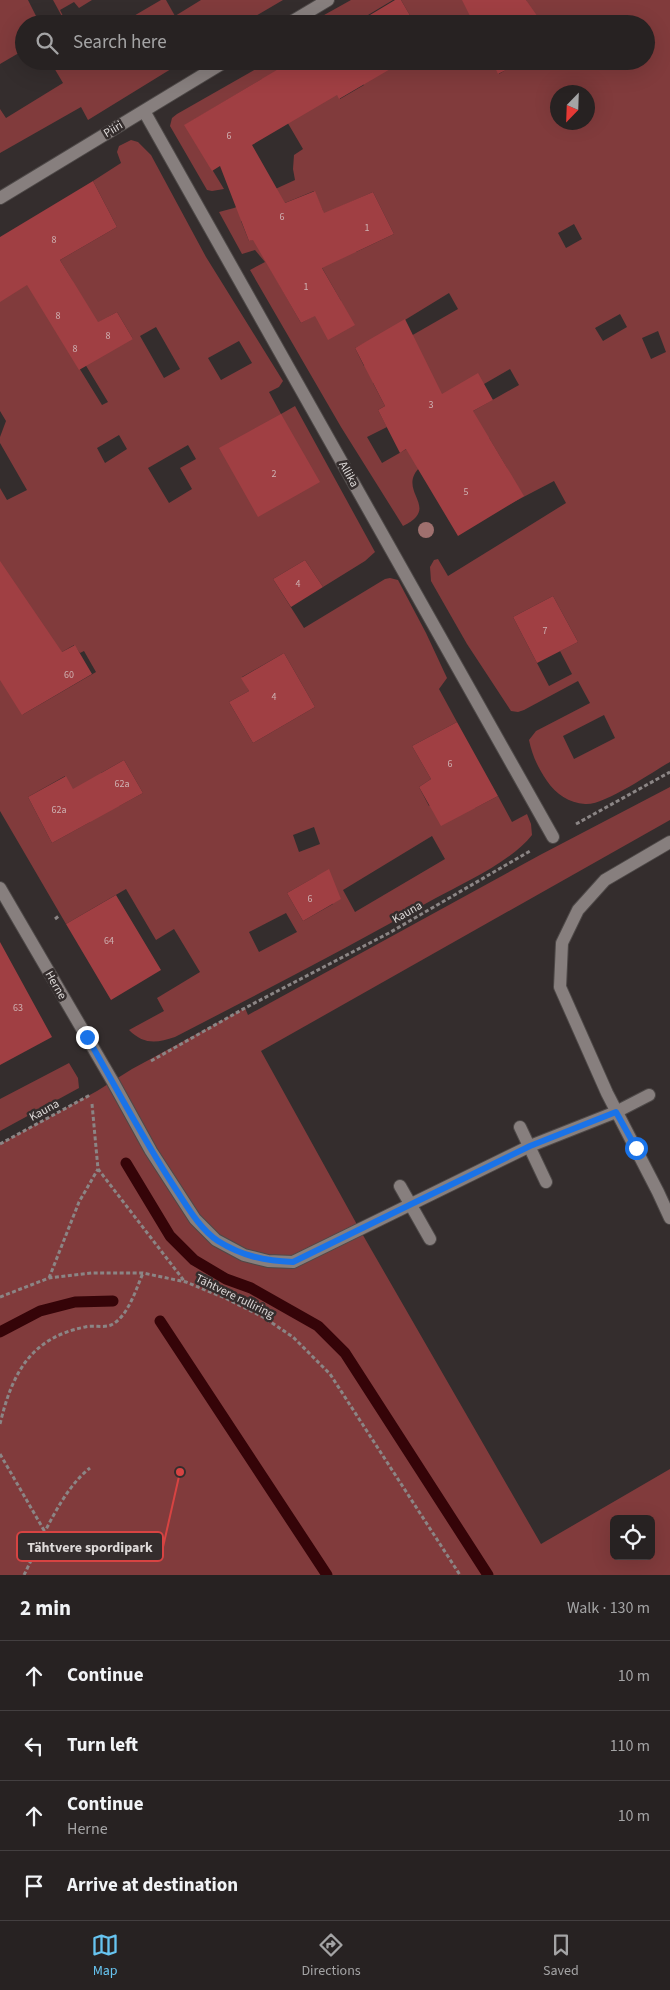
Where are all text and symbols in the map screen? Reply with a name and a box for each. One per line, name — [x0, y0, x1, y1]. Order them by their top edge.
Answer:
search box — [15, 15, 655, 70]
icon: search — [33, 29, 61, 57]
text: Search here — [73, 29, 167, 56]
north arrow — [550, 85, 595, 130]
street label: Piiri — [100, 117, 126, 142]
house number: 6 — [227, 129, 232, 143]
house number: 6 — [280, 210, 285, 224]
house number: 1 — [365, 221, 370, 235]
house number: 8 — [52, 233, 57, 247]
house number: 1 — [304, 280, 309, 294]
house number: 8 — [56, 309, 61, 323]
house number: 8 — [106, 329, 111, 343]
house number: 8 — [73, 342, 78, 356]
house number: 3 — [429, 398, 434, 412]
street label: Allika — [334, 458, 363, 490]
house number: 2 — [272, 467, 277, 481]
house number: 5 — [464, 485, 469, 499]
house number: 4 — [296, 577, 301, 591]
house number: 7 — [543, 624, 548, 638]
house number: 60 — [64, 668, 74, 682]
house number: 4 — [272, 690, 277, 704]
house number: 6 — [448, 757, 453, 771]
house number: 62a — [115, 777, 129, 791]
house number: 62a — [52, 803, 66, 817]
house number: 6 — [308, 892, 313, 906]
street label: Kauna — [389, 897, 425, 928]
house number: 64 — [104, 934, 114, 948]
street label: Herne — [41, 968, 71, 1003]
house number: 63 — [13, 1001, 23, 1015]
route end — [76, 1026, 99, 1049]
street label: Kauna — [26, 1095, 62, 1126]
route start — [625, 1137, 648, 1160]
street label: Tähtvere rulliring — [193, 1270, 277, 1323]
map controls — [610, 1515, 655, 1560]
button: locate — [610, 1515, 655, 1560]
callout: Tähtvere spordipark — [17, 1532, 163, 1561]
text: Tähtvere spordipark — [27, 1538, 153, 1558]
text: 2 min — [20, 1593, 71, 1623]
text: Walk · 130 m — [567, 1597, 650, 1619]
icon: ahead — [20, 1662, 48, 1690]
text: Continue — [67, 1662, 144, 1689]
text: 10 m — [618, 1665, 650, 1687]
icon: left — [20, 1732, 48, 1760]
text: Turn left — [67, 1732, 138, 1759]
text: 110 m — [610, 1735, 650, 1757]
text: Continue — [67, 1791, 144, 1818]
icon: ahead — [20, 1802, 48, 1830]
text: 10 m — [618, 1805, 650, 1827]
text: Herne — [67, 1818, 108, 1840]
icon: arrive — [20, 1872, 48, 1900]
text: Arrive at destination — [67, 1872, 238, 1899]
tab: Map — [91, 1931, 119, 1981]
tab: Directions — [301, 1931, 361, 1981]
tab: Saved — [543, 1931, 579, 1981]

